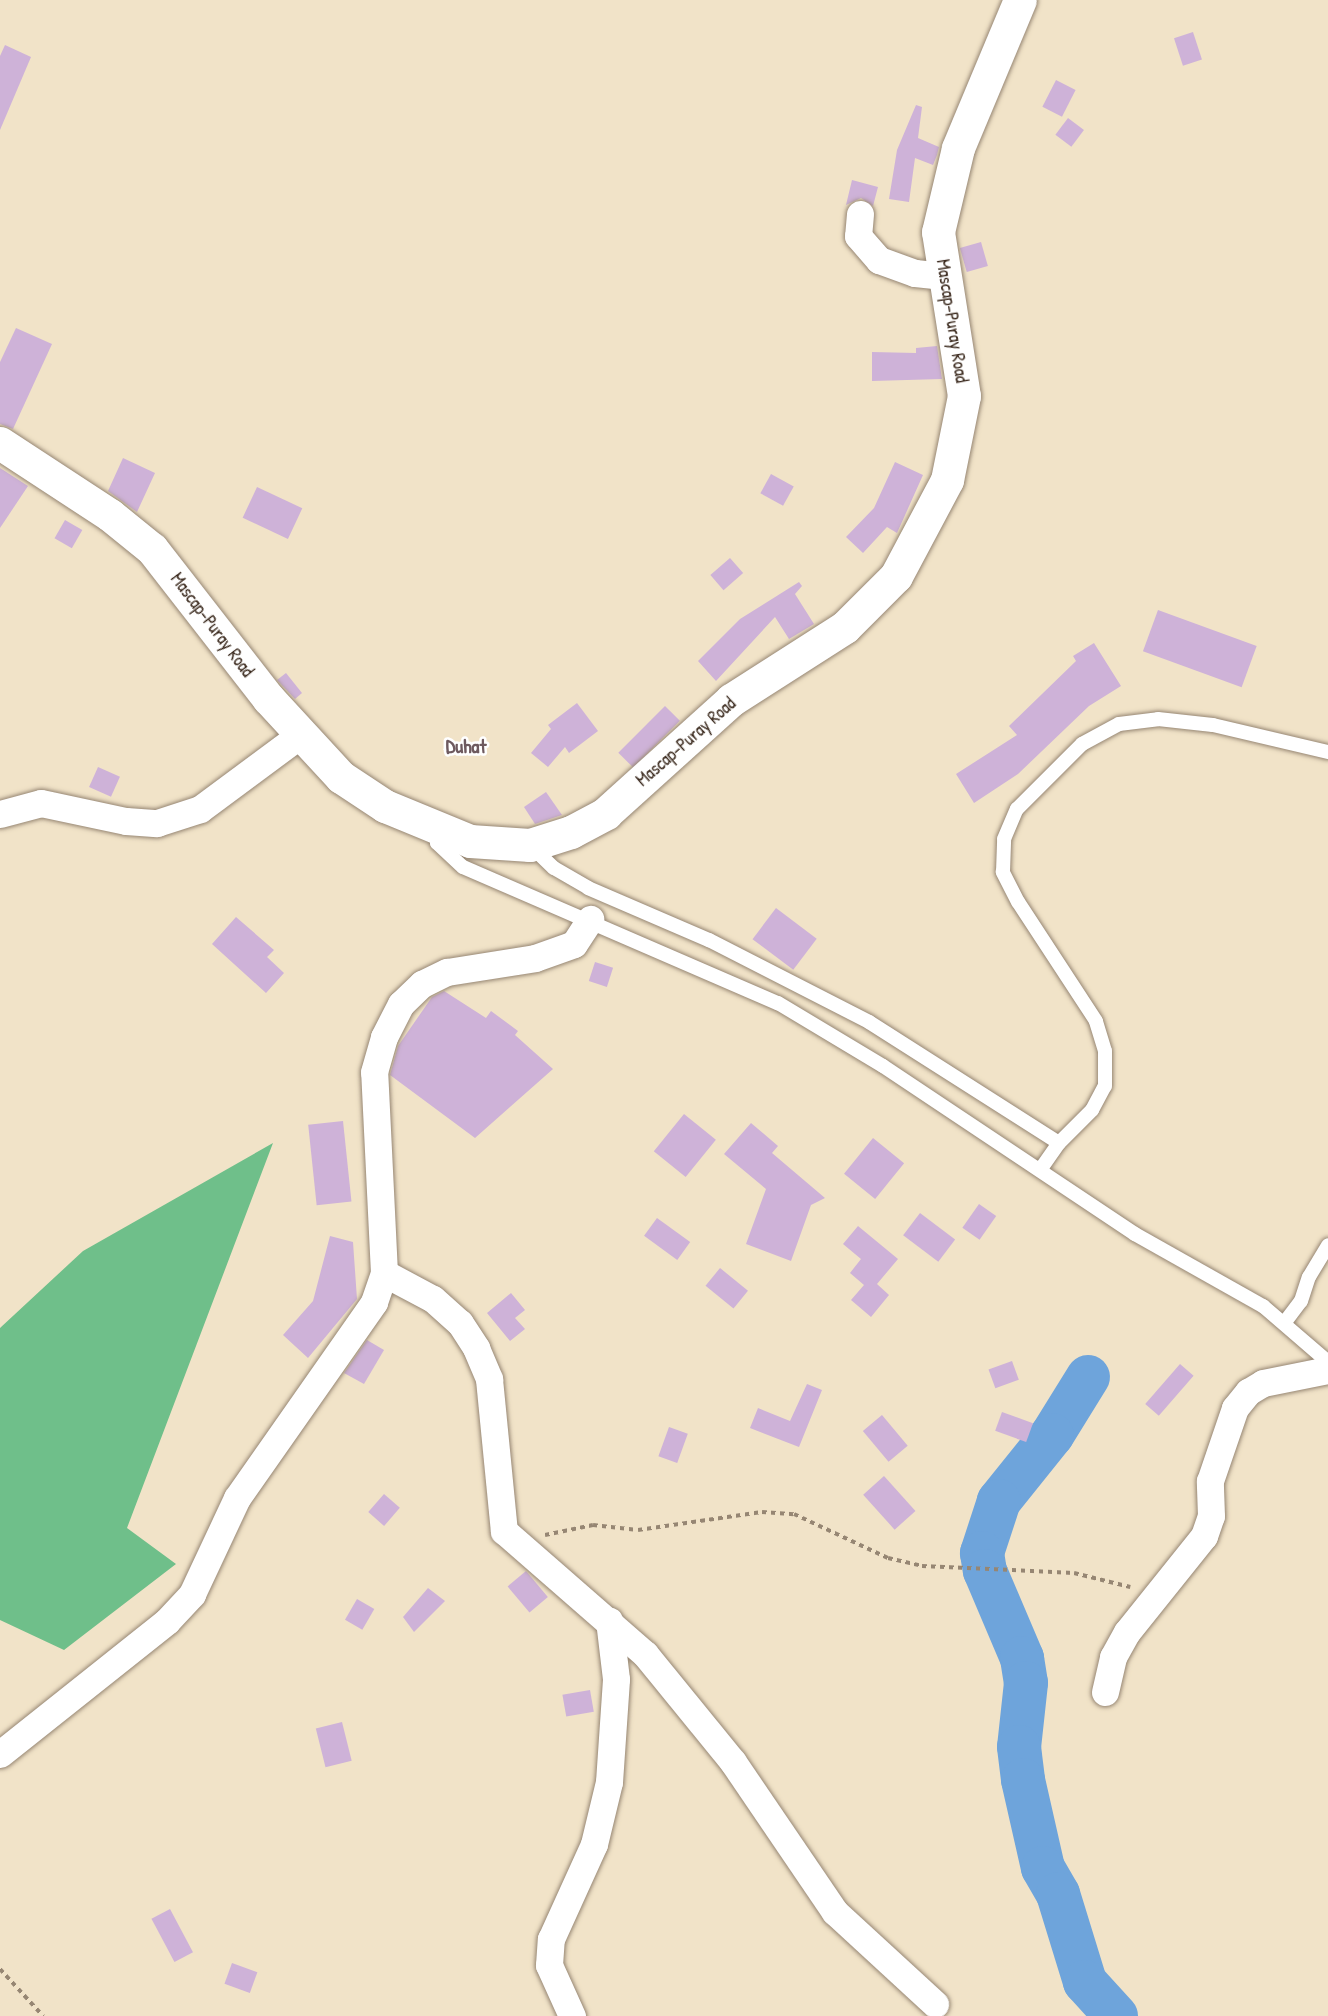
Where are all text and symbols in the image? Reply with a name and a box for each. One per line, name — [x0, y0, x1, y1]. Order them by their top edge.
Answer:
street label: Mascap-Puray Road — [932, 258, 972, 384]
street label: Mascap-Puray Road — [166, 569, 258, 681]
street label: Mascap-Puray Road — [632, 693, 740, 791]
district label: Duhat — [446, 733, 486, 757]

